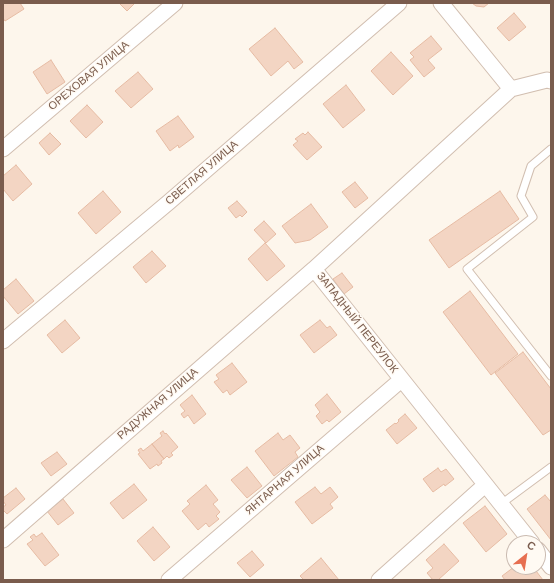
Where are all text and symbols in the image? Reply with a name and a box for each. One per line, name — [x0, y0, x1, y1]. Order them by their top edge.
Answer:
street label: ОРЕХОВАЯ УЛИЦА — [46, 38, 132, 114]
street label: СВЕТЛАЯ УЛИЦА — [163, 138, 241, 208]
street label: ЗАПАДНЫЙ ПЕРЕУЛОК — [314, 270, 400, 376]
street label: РАДУЖНАЯ УЛИЦА — [115, 365, 201, 443]
street label: ЯНТАРНАЯ УЛИЦА — [243, 442, 327, 518]
north arrow — [506, 535, 546, 575]
text: С — [525, 537, 538, 554]

